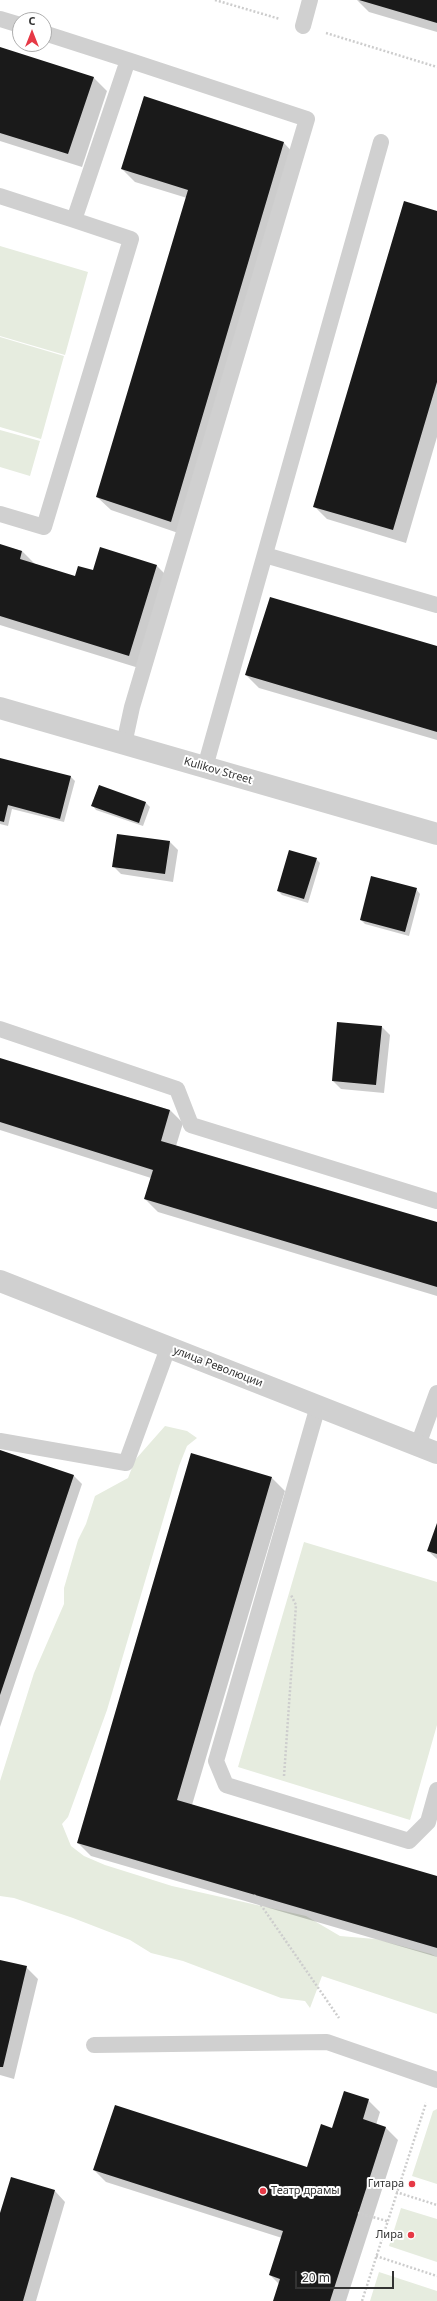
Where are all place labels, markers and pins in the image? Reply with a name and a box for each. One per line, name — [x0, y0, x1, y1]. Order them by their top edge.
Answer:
place label: Гитара — [368, 2177, 404, 2191]
marker: Гитара — [407, 2179, 417, 2189]
place label: Театр драмы — [271, 2184, 340, 2198]
marker: Театр драмы — [258, 2186, 268, 2196]
place label: Лира — [376, 2228, 403, 2242]
marker: Лира — [406, 2230, 416, 2240]

